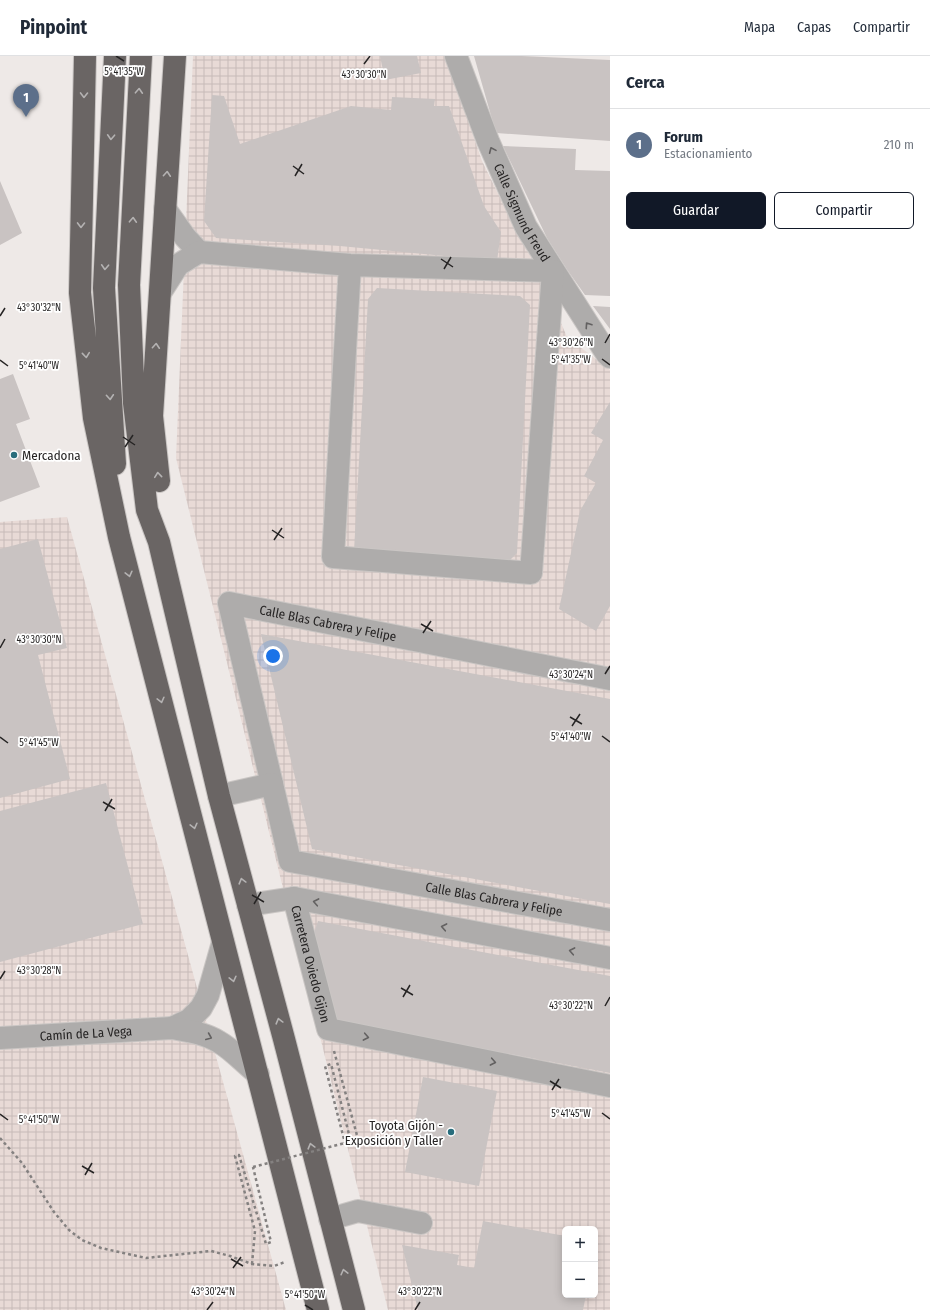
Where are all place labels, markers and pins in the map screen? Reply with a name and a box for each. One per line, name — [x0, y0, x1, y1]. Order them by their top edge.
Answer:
pin: 1 — [13, 84, 39, 117]
place label: Mercadona — [22, 448, 81, 463]
marker: Mercadona — [9, 450, 19, 460]
place label: Toyota Gijón - Exposición y Taller — [345, 1118, 443, 1148]
marker: Toyota Gijón - Exposición y Taller — [446, 1127, 456, 1137]

